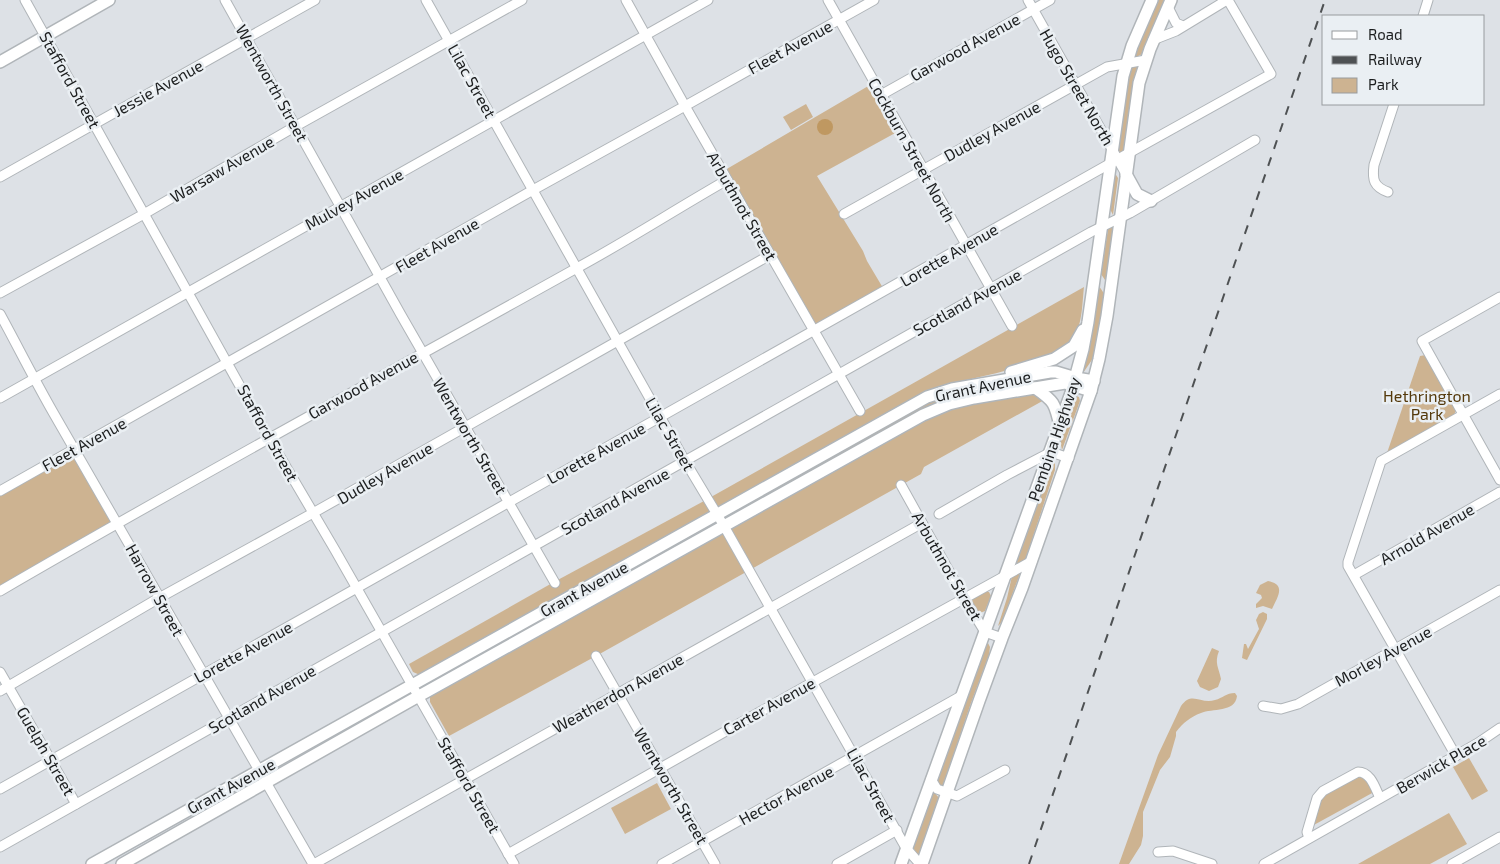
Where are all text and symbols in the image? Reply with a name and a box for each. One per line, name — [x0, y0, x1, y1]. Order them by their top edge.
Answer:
street label: Garwood Avenue — [907, 9, 1023, 85]
legend — [1322, 15, 1485, 105]
street label: Fleet Avenue — [744, 16, 835, 78]
street label: Wentworth Street — [232, 21, 312, 145]
street label: Hugo Street North — [1036, 25, 1119, 148]
text: Road — [1368, 25, 1403, 43]
street label: Stafford Street — [36, 28, 105, 131]
street label: Lilac Street — [444, 40, 501, 121]
text: Railway — [1368, 50, 1422, 68]
street label: Jessie Avenue — [110, 55, 206, 120]
street label: Cockburn Street North — [865, 74, 960, 225]
text: Park — [1368, 75, 1399, 93]
street label: Dudley Avenue — [940, 96, 1043, 165]
street label: Warsaw Avenue — [166, 131, 277, 206]
street label: Arbuthnot Street — [704, 148, 781, 264]
street label: Mulvey Avenue — [301, 164, 406, 233]
street label: Fleet Avenue — [392, 213, 482, 276]
street label: Lorette Avenue — [897, 219, 1001, 290]
street label: Scotland Avenue — [909, 264, 1024, 339]
street label: Garwood Avenue — [305, 347, 421, 423]
street label: Grant Avenue — [933, 366, 1033, 405]
street label: Wentworth Street — [429, 374, 511, 497]
street label: Pembina Highway — [1023, 374, 1084, 503]
street label: Stafford Street — [234, 381, 303, 484]
park label: Hethrington Park — [1383, 386, 1471, 423]
street label: Lilac Street — [642, 394, 699, 474]
street label: Fleet Avenue — [38, 413, 129, 475]
street label: Lorette Avenue — [543, 418, 648, 487]
street label: Dudley Avenue — [334, 438, 436, 508]
street label: Scotland Avenue — [557, 463, 672, 538]
street label: Arnold Avenue — [1376, 499, 1477, 568]
street label: Arbuthnot Street — [909, 508, 986, 624]
street label: Harrow Street — [122, 541, 188, 639]
street label: Grant Avenue — [537, 557, 631, 620]
street label: Lorette Avenue — [190, 617, 295, 686]
street label: Morley Avenue — [1331, 621, 1434, 690]
street label: Weatherdon Avenue — [549, 649, 687, 736]
street label: Scotland Avenue — [205, 660, 319, 737]
street label: Carter Avenue — [720, 673, 818, 739]
street label: Guelph Street — [13, 703, 79, 798]
street label: Wentworth Street — [630, 724, 712, 847]
street label: Berwick Place — [1392, 730, 1489, 797]
street label: Stafford Street — [434, 733, 505, 836]
street label: Lilac Street — [843, 744, 900, 825]
street label: Grant Avenue — [184, 754, 278, 817]
street label: Hector Avenue — [735, 761, 836, 828]

